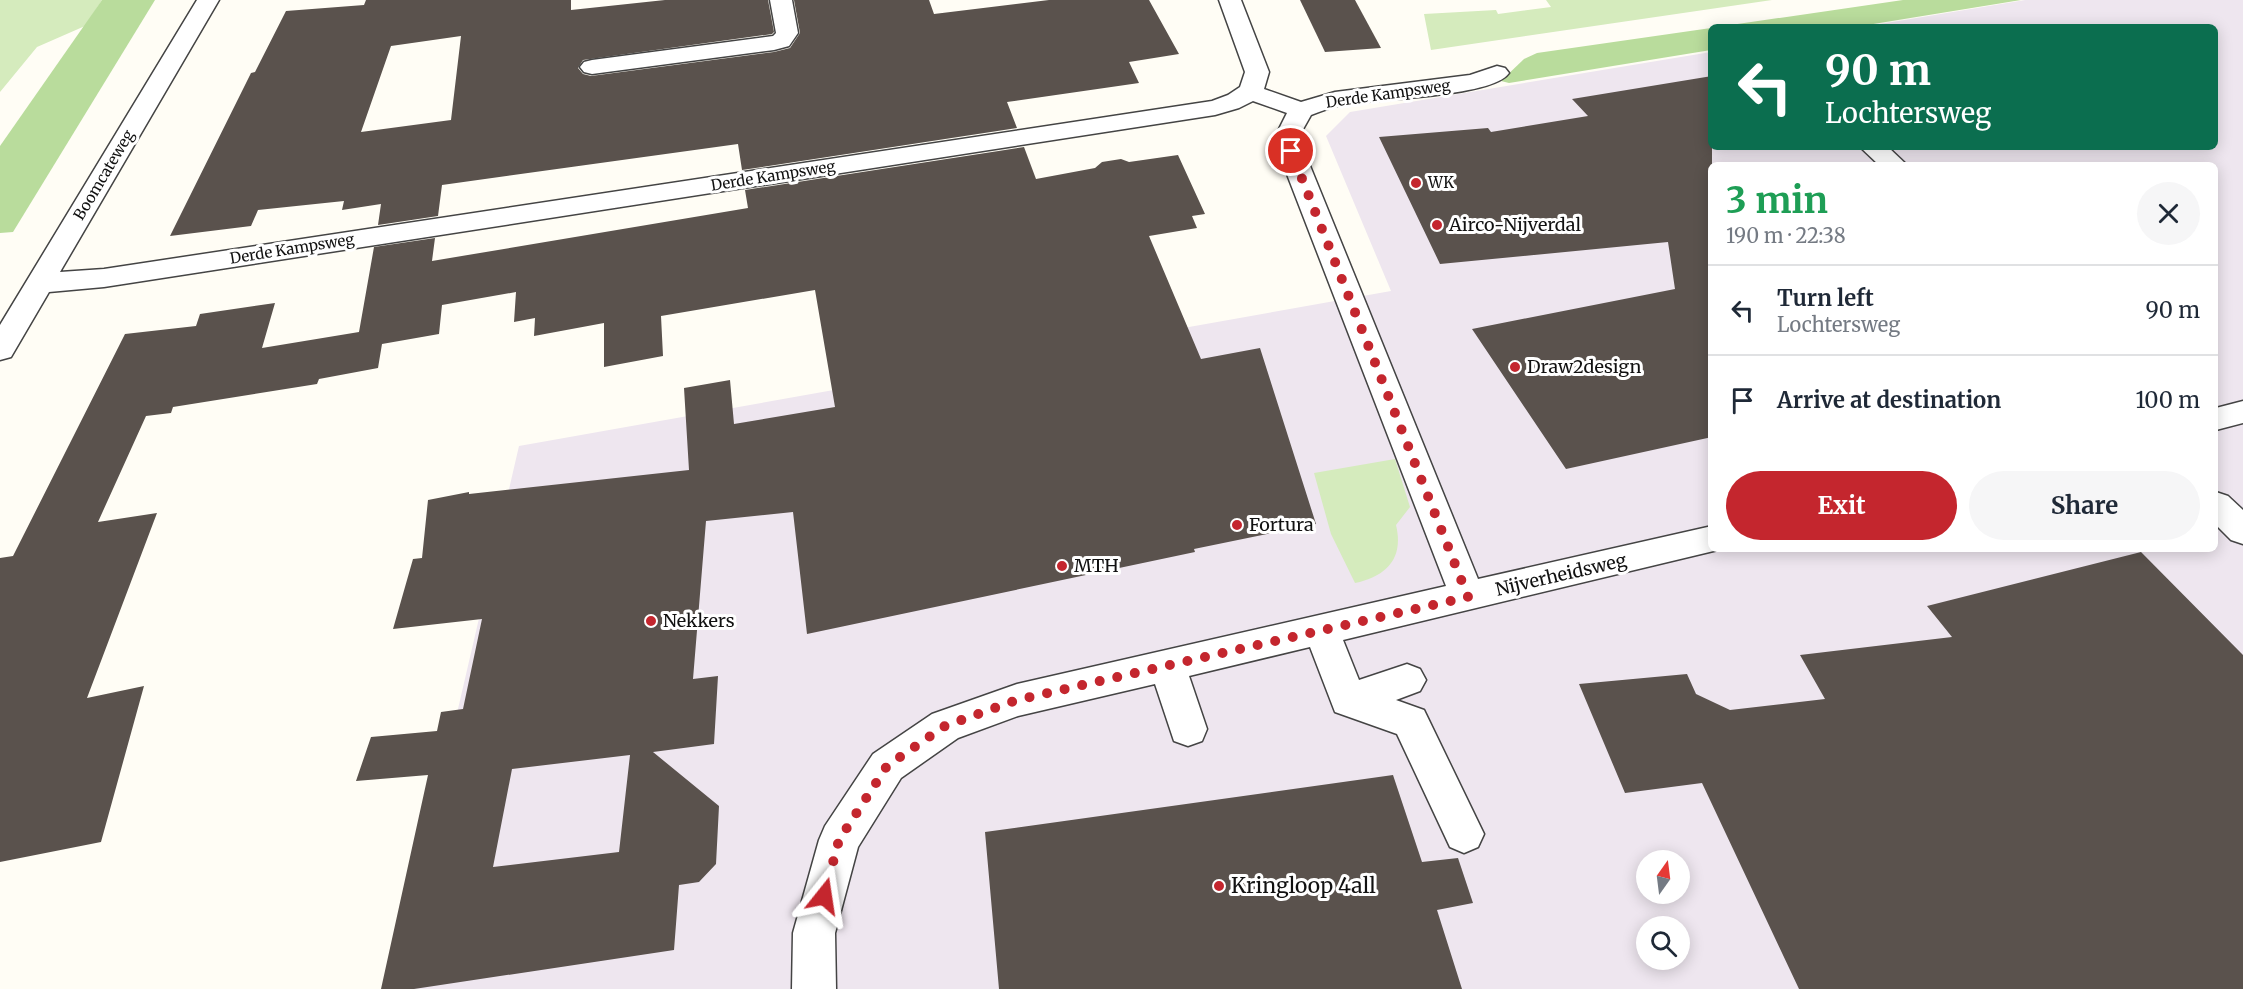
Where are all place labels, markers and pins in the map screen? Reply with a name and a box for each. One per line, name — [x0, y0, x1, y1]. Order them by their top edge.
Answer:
pin — [1265, 125, 1316, 176]
place label: WK — [1427, 173, 1454, 192]
marker: WK — [1409, 176, 1423, 190]
place label: Airco-Nijverdal — [1448, 213, 1582, 236]
marker: Airco-Nijverdal — [1430, 218, 1444, 232]
place label: Draw2design — [1527, 355, 1642, 378]
marker: Draw2design — [1508, 360, 1522, 374]
place label: Fortura — [1249, 513, 1314, 536]
marker: Fortura — [1230, 518, 1244, 532]
place label: MTH — [1074, 554, 1119, 577]
marker: MTH — [1055, 559, 1069, 573]
place label: Nekkers — [663, 609, 735, 632]
marker: Nekkers — [644, 614, 658, 628]
place label: Kringloop 4all — [1231, 872, 1376, 899]
marker: Kringloop 4all — [1212, 879, 1226, 893]

